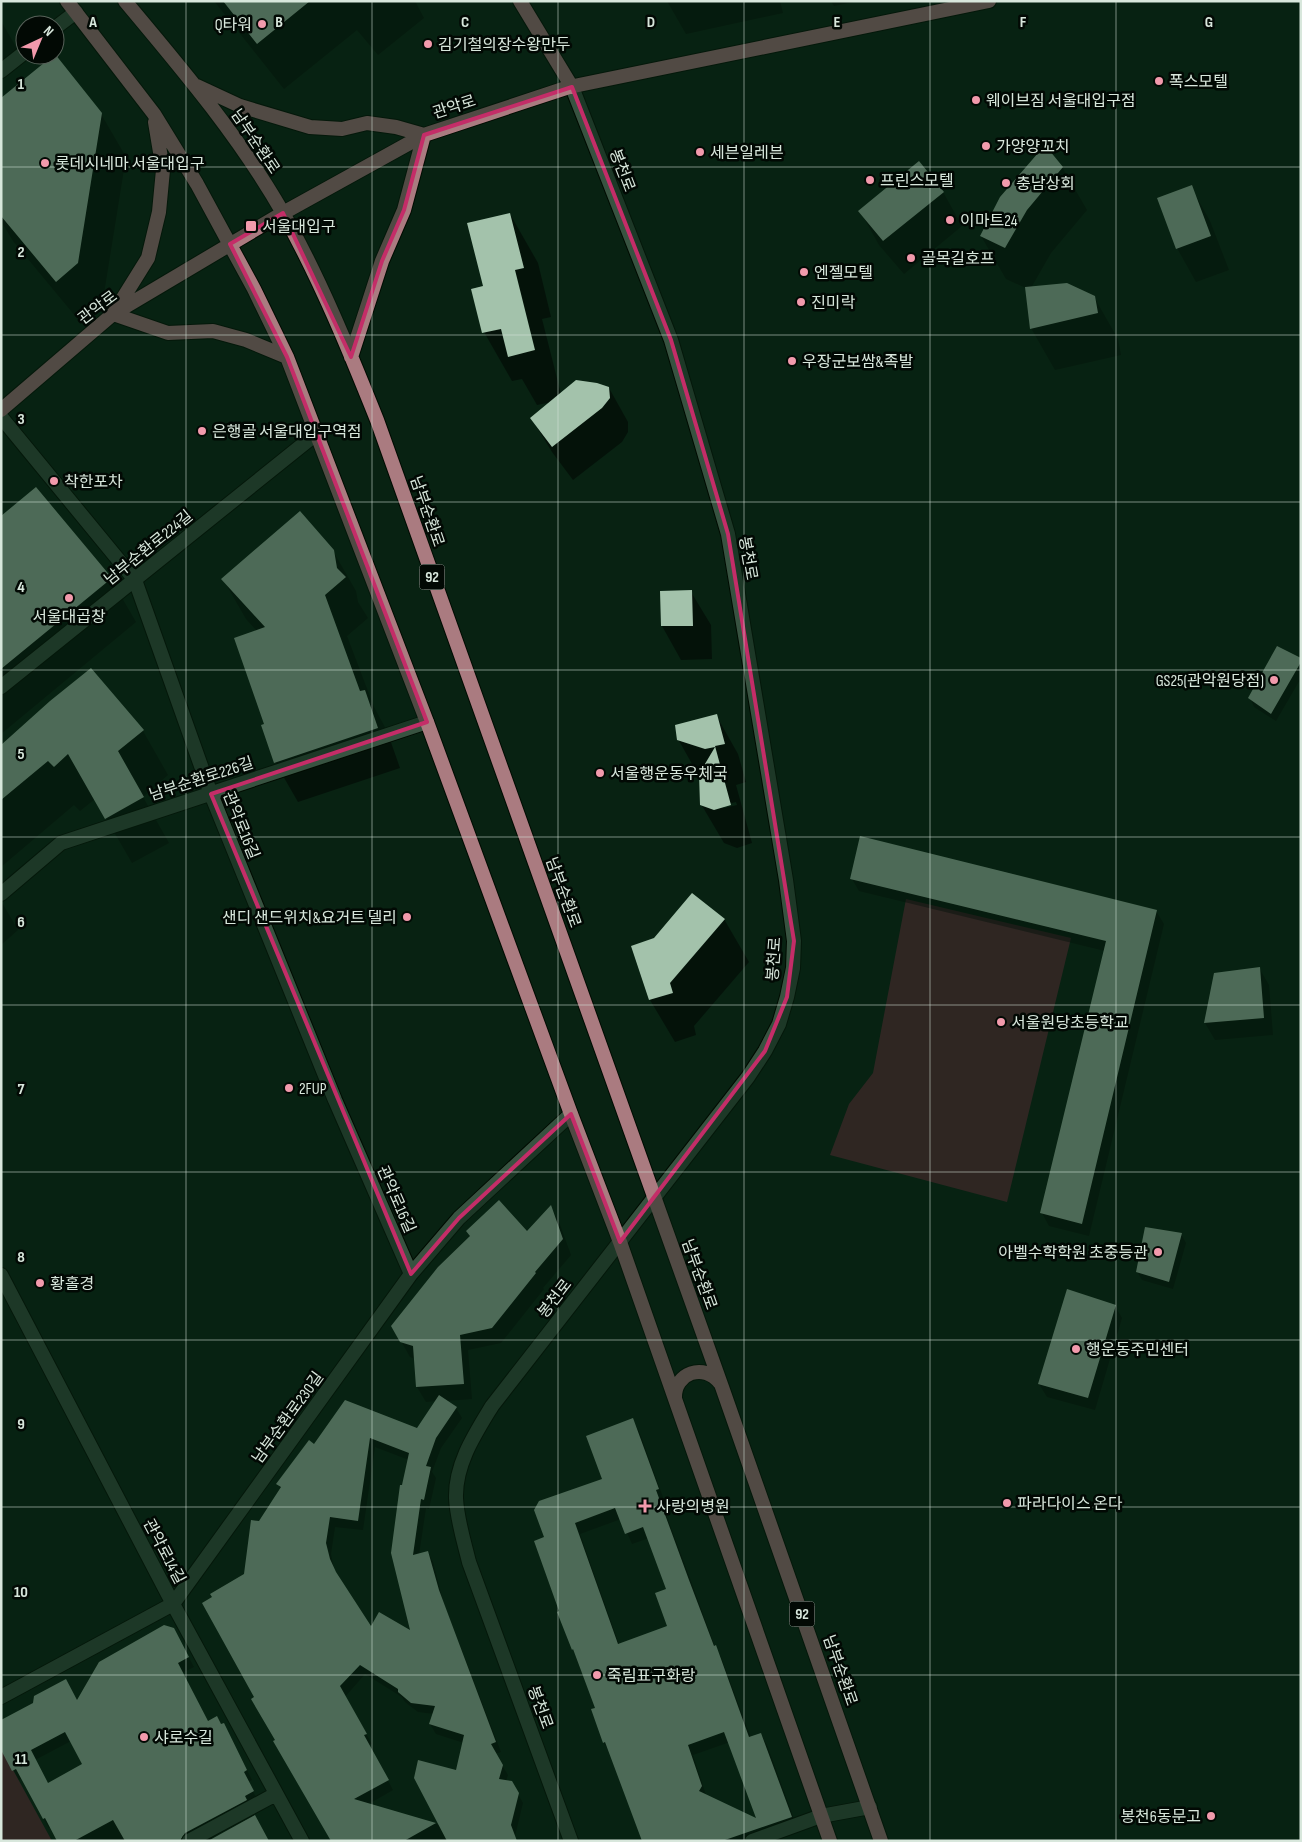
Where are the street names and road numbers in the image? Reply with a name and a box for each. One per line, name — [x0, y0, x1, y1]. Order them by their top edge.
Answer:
street label: 관악로 — [431, 91, 479, 123]
street label: 남부순환로 — [226, 106, 283, 178]
street label: 봉천로 — [605, 147, 638, 195]
street label: 관악로 — [75, 287, 121, 329]
street label: 남부순환로 — [406, 474, 448, 550]
street label: 남부순환로224길 — [101, 507, 197, 590]
street label: 봉천로 — [734, 535, 761, 582]
road number: 92 — [420, 564, 444, 590]
street label: 남부순환로226길 — [147, 754, 256, 805]
street label: 관악로16길 — [218, 789, 263, 862]
street label: 남부순환로 — [541, 855, 584, 931]
street label: 봉천로 — [763, 936, 786, 982]
street label: 관악로16길 — [372, 1163, 419, 1236]
street label: 남부순환로 — [677, 1237, 720, 1313]
street label: 봉천로 — [534, 1275, 576, 1322]
street label: 남부순환로230길 — [249, 1368, 328, 1467]
street label: 관악로14길 — [139, 1516, 189, 1588]
road number: 92 — [790, 1602, 814, 1626]
street label: 남부순환로 — [819, 1633, 861, 1709]
street label: 봉천로 — [523, 1684, 556, 1732]

